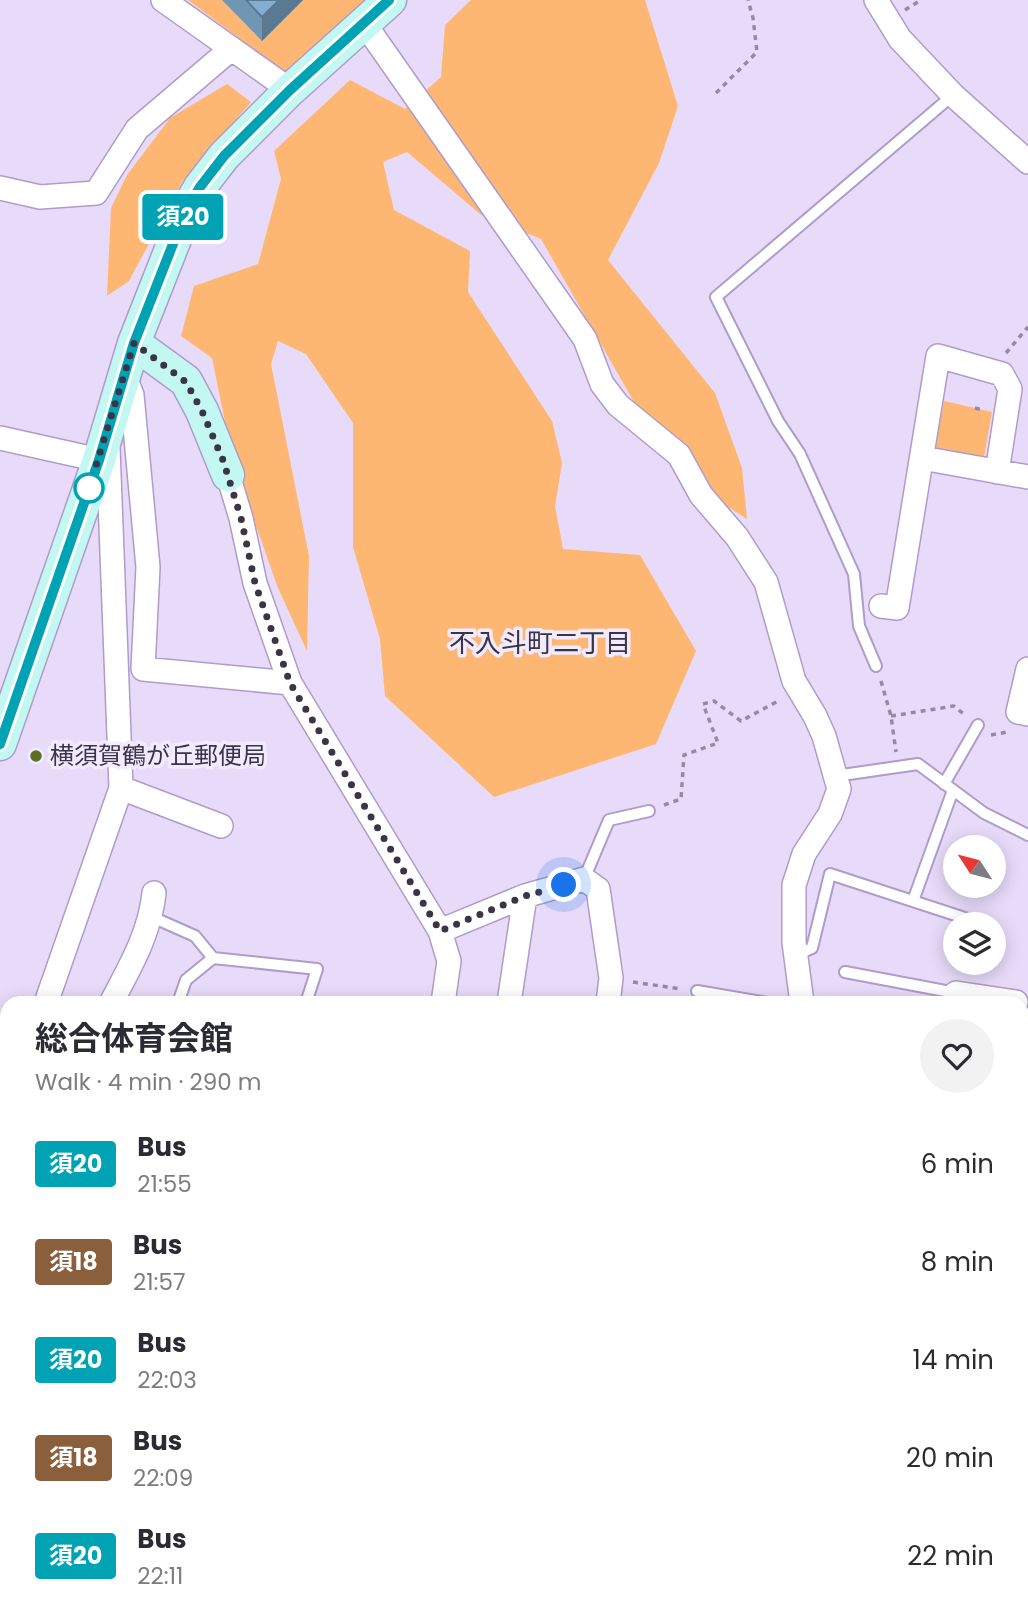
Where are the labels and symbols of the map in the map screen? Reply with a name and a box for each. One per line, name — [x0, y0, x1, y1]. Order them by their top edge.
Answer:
line badge: 須20 — [143, 194, 223, 240]
unlabelled marker — [74, 473, 104, 503]
district label: 不入斗町二丁目 — [449, 625, 631, 661]
place label: 横須賀鶴が丘郵便局 — [50, 739, 266, 772]
marker: 横須賀鶴が丘郵便局 — [28, 748, 44, 764]
north arrow — [943, 835, 1006, 898]
your location — [546, 867, 581, 902]

